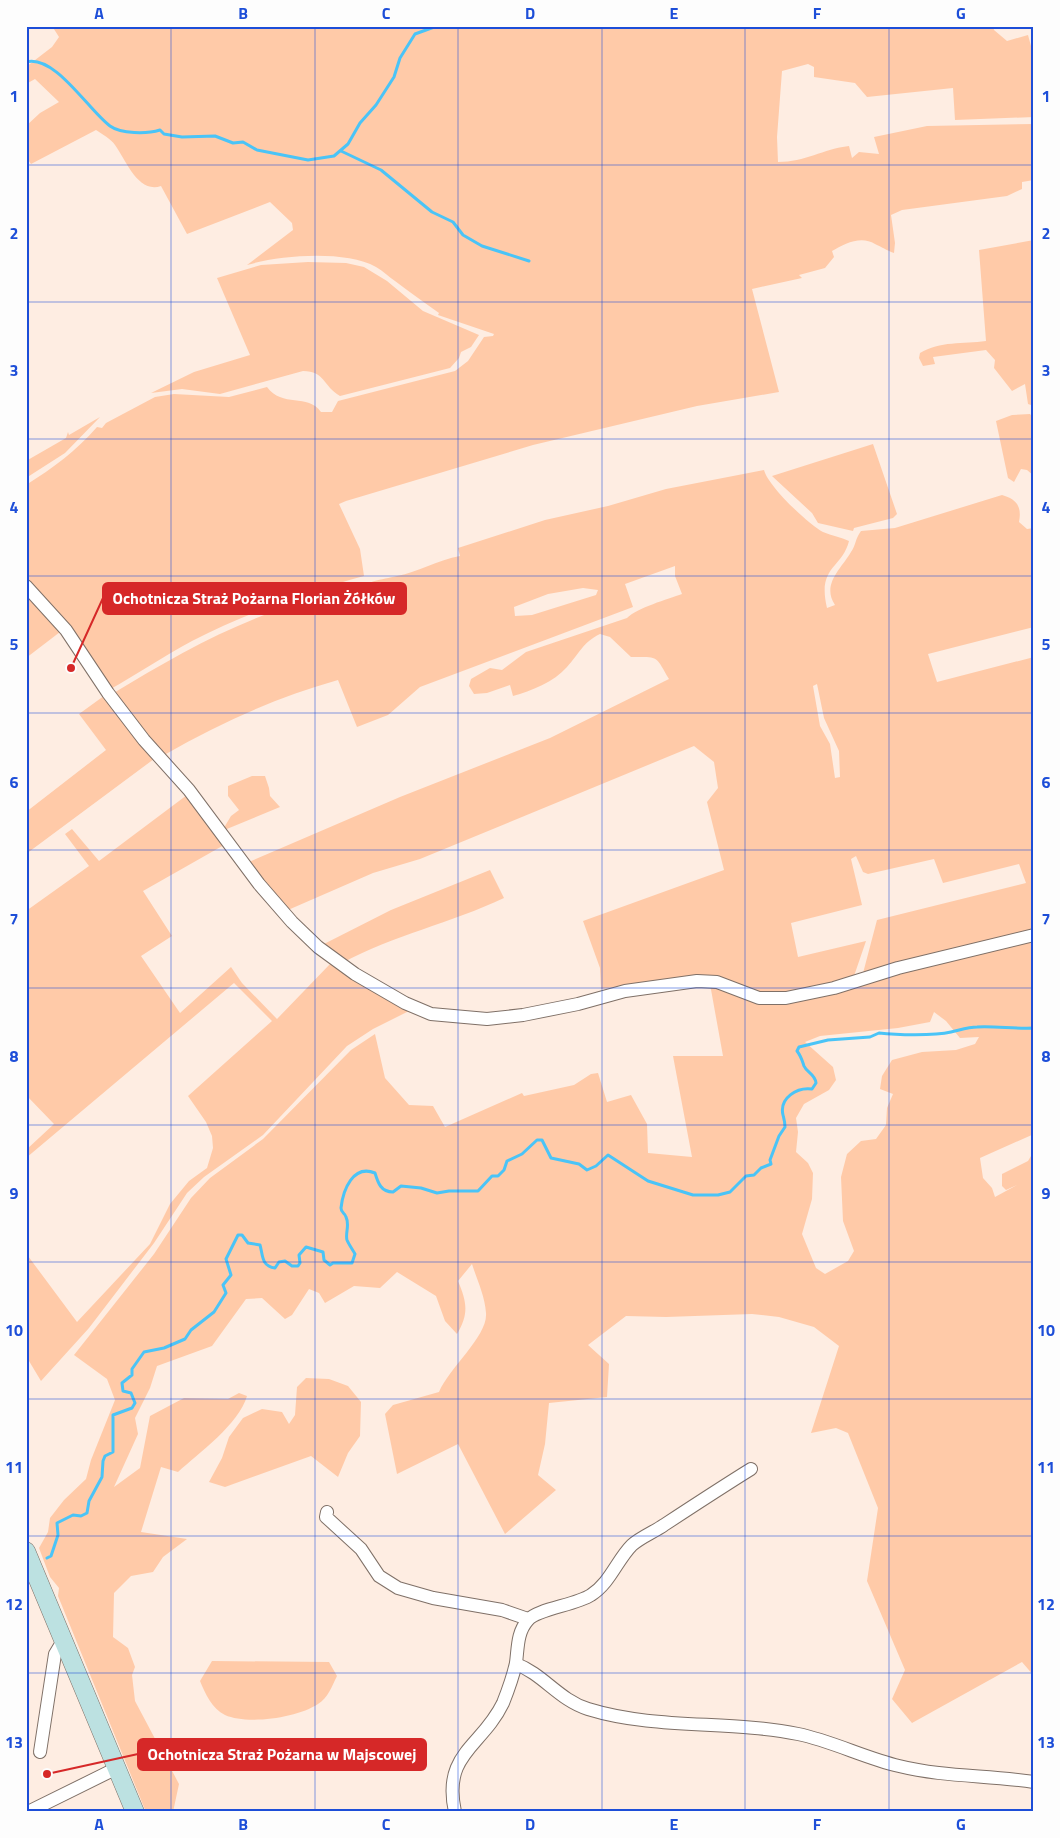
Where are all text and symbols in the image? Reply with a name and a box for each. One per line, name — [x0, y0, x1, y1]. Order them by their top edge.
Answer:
text: A — [94, 1, 104, 25]
text: B — [238, 1, 248, 25]
text: C — [382, 1, 391, 25]
text: D — [525, 1, 535, 25]
text: E — [670, 1, 679, 25]
text: F — [813, 1, 822, 25]
text: G — [956, 1, 966, 25]
text: 1 — [10, 84, 18, 108]
text: 1 — [1042, 84, 1050, 108]
text: 2 — [10, 221, 18, 245]
text: 2 — [1042, 221, 1050, 245]
text: 3 — [10, 358, 18, 382]
text: 3 — [1042, 358, 1050, 382]
text: 4 — [10, 495, 19, 519]
text: 4 — [1042, 495, 1051, 519]
callout: Ochotnicza Straż Pożarna Florian Żółków — [103, 583, 406, 614]
text: Ochotnicza Straż Pożarna Florian Żółków — [113, 586, 395, 610]
text: 5 — [10, 632, 19, 656]
text: 5 — [1042, 632, 1051, 656]
text: 6 — [10, 770, 19, 794]
text: 6 — [1042, 770, 1051, 794]
text: 7 — [10, 907, 18, 931]
text: 7 — [1042, 907, 1050, 931]
text: 8 — [10, 1044, 19, 1068]
text: 8 — [1042, 1044, 1051, 1068]
text: 9 — [10, 1181, 19, 1205]
text: 9 — [1042, 1181, 1051, 1205]
text: 10 — [5, 1318, 23, 1342]
text: 10 — [1037, 1318, 1055, 1342]
text: 11 — [5, 1455, 23, 1479]
text: 11 — [1037, 1455, 1055, 1479]
text: 12 — [5, 1592, 23, 1616]
text: 12 — [1037, 1592, 1055, 1616]
text: 13 — [5, 1730, 23, 1754]
text: 13 — [1037, 1730, 1055, 1754]
callout: Ochotnicza Straż Pożarna w Majscowej — [138, 1739, 426, 1770]
text: Ochotnicza Straż Pożarna w Majscowej — [148, 1742, 416, 1766]
text: A — [94, 1812, 104, 1836]
text: B — [238, 1812, 248, 1836]
text: C — [382, 1812, 391, 1836]
text: D — [525, 1812, 535, 1836]
text: E — [670, 1812, 679, 1836]
text: F — [813, 1812, 822, 1836]
text: G — [956, 1812, 966, 1836]

